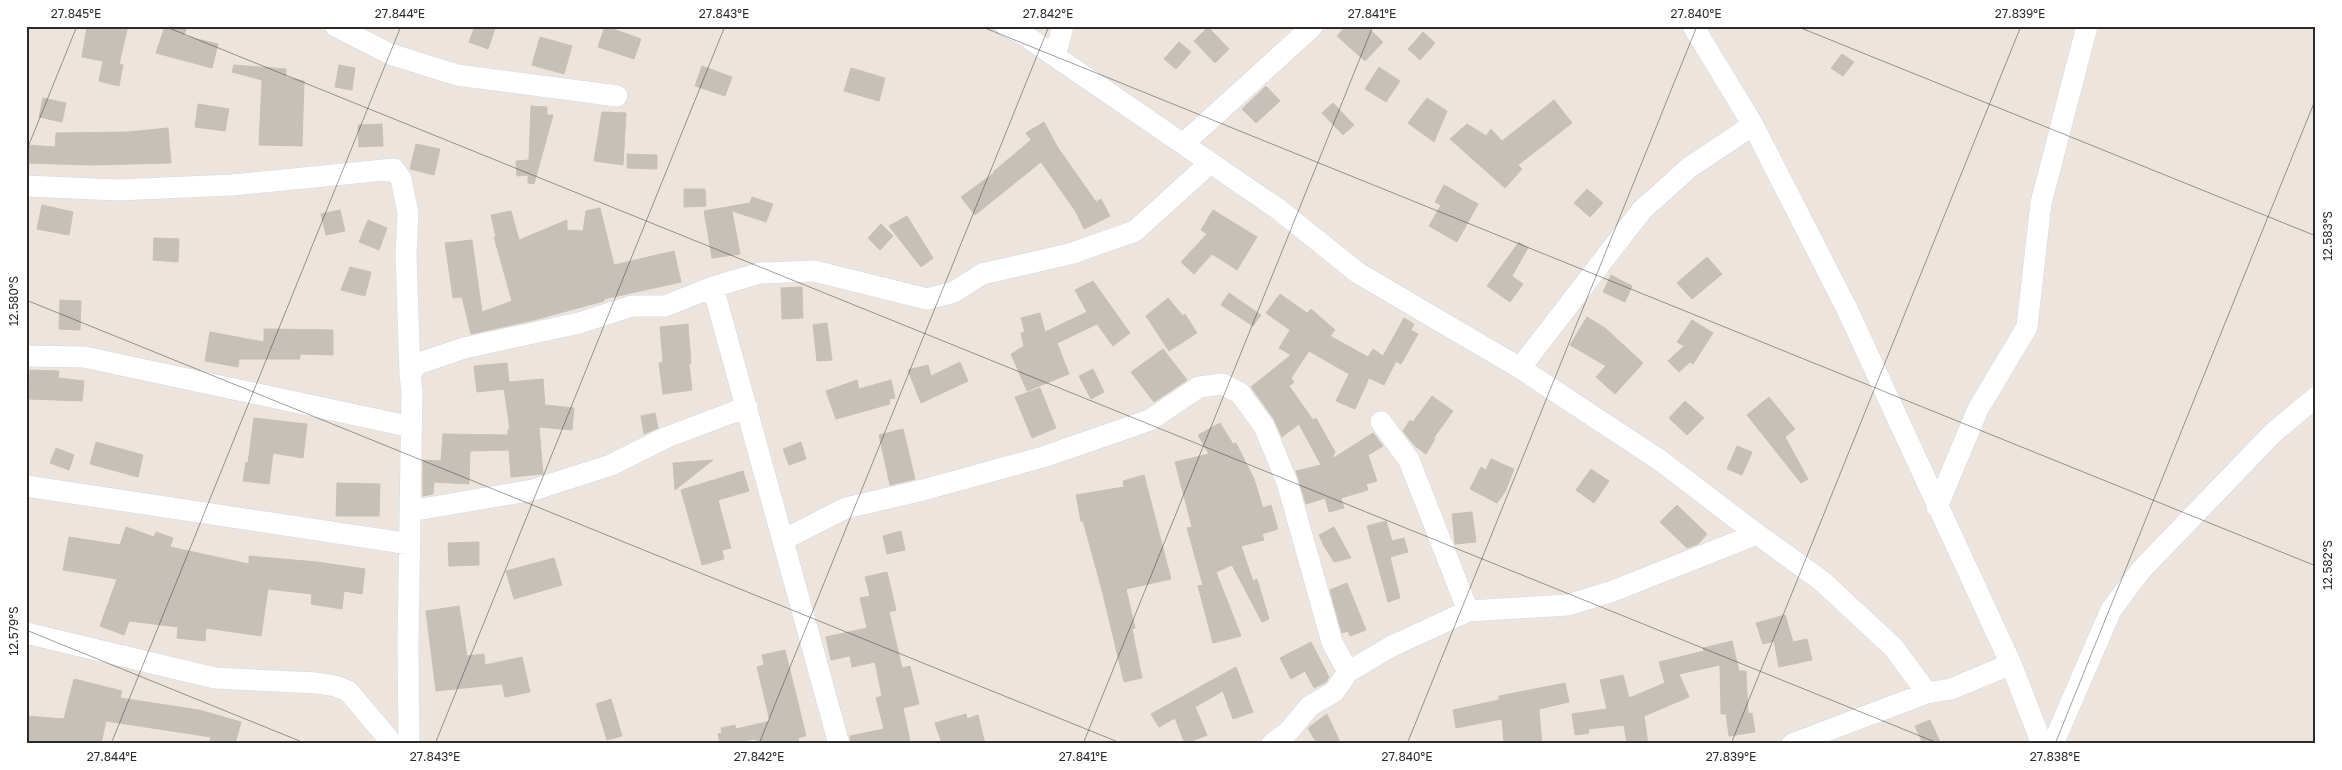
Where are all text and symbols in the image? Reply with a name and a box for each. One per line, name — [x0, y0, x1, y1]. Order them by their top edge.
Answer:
text: 27.845°E — [51, 6, 101, 21]
text: 27.844°E — [375, 6, 425, 21]
text: 27.843°E — [699, 6, 749, 21]
text: 27.842°E — [1023, 6, 1073, 21]
text: 27.841°E — [1348, 6, 1396, 21]
text: 27.840°E — [1670, 6, 1722, 21]
text: 27.839°E — [1995, 6, 2045, 21]
text: 12.583°S — [2320, 211, 2335, 261]
text: 12.580°S — [6, 275, 21, 326]
text: 12.582°S — [2320, 540, 2335, 590]
text: 12.579°S — [6, 606, 21, 656]
text: 27.844°E — [87, 749, 137, 764]
text: 27.843°E — [410, 749, 460, 764]
text: 27.842°E — [734, 749, 784, 764]
text: 27.841°E — [1059, 749, 1107, 764]
text: 27.840°E — [1381, 749, 1433, 764]
text: 27.839°E — [1706, 749, 1756, 764]
text: 27.838°E — [2030, 749, 2080, 764]

